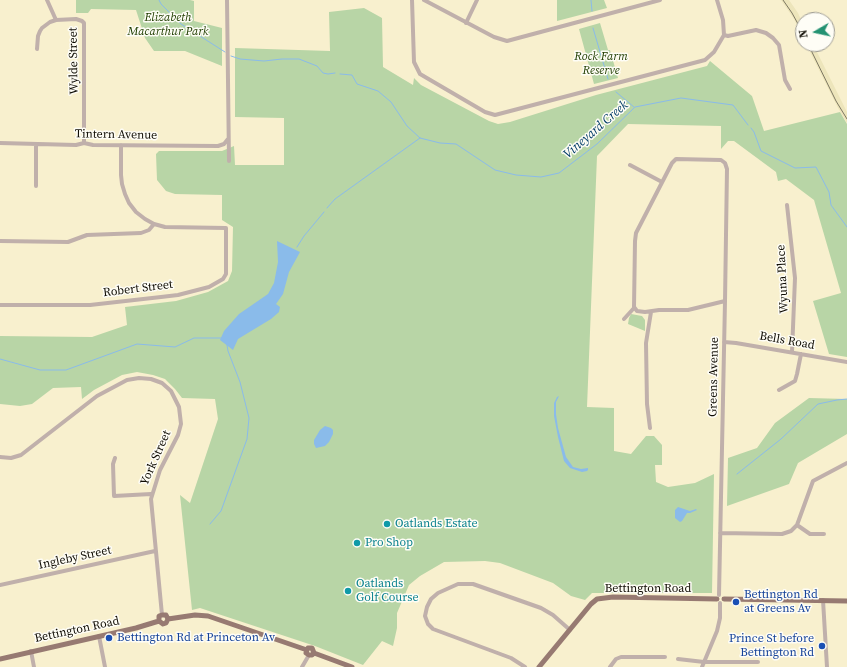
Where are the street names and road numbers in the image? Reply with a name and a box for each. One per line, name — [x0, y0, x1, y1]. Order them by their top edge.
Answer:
street label: Wylde Street — [66, 27, 82, 95]
street label: Tintern Avenue — [75, 127, 157, 143]
street label: Wyuna Place — [774, 244, 792, 314]
street label: Robert Street — [102, 278, 174, 300]
street label: Bells Road — [758, 329, 816, 353]
street label: Greens Avenue — [706, 337, 722, 417]
street label: York Street — [138, 428, 174, 488]
street label: Ingleby Street — [37, 543, 113, 573]
street label: Bettington Road — [605, 582, 691, 596]
street label: Bettington Road — [33, 614, 121, 646]

